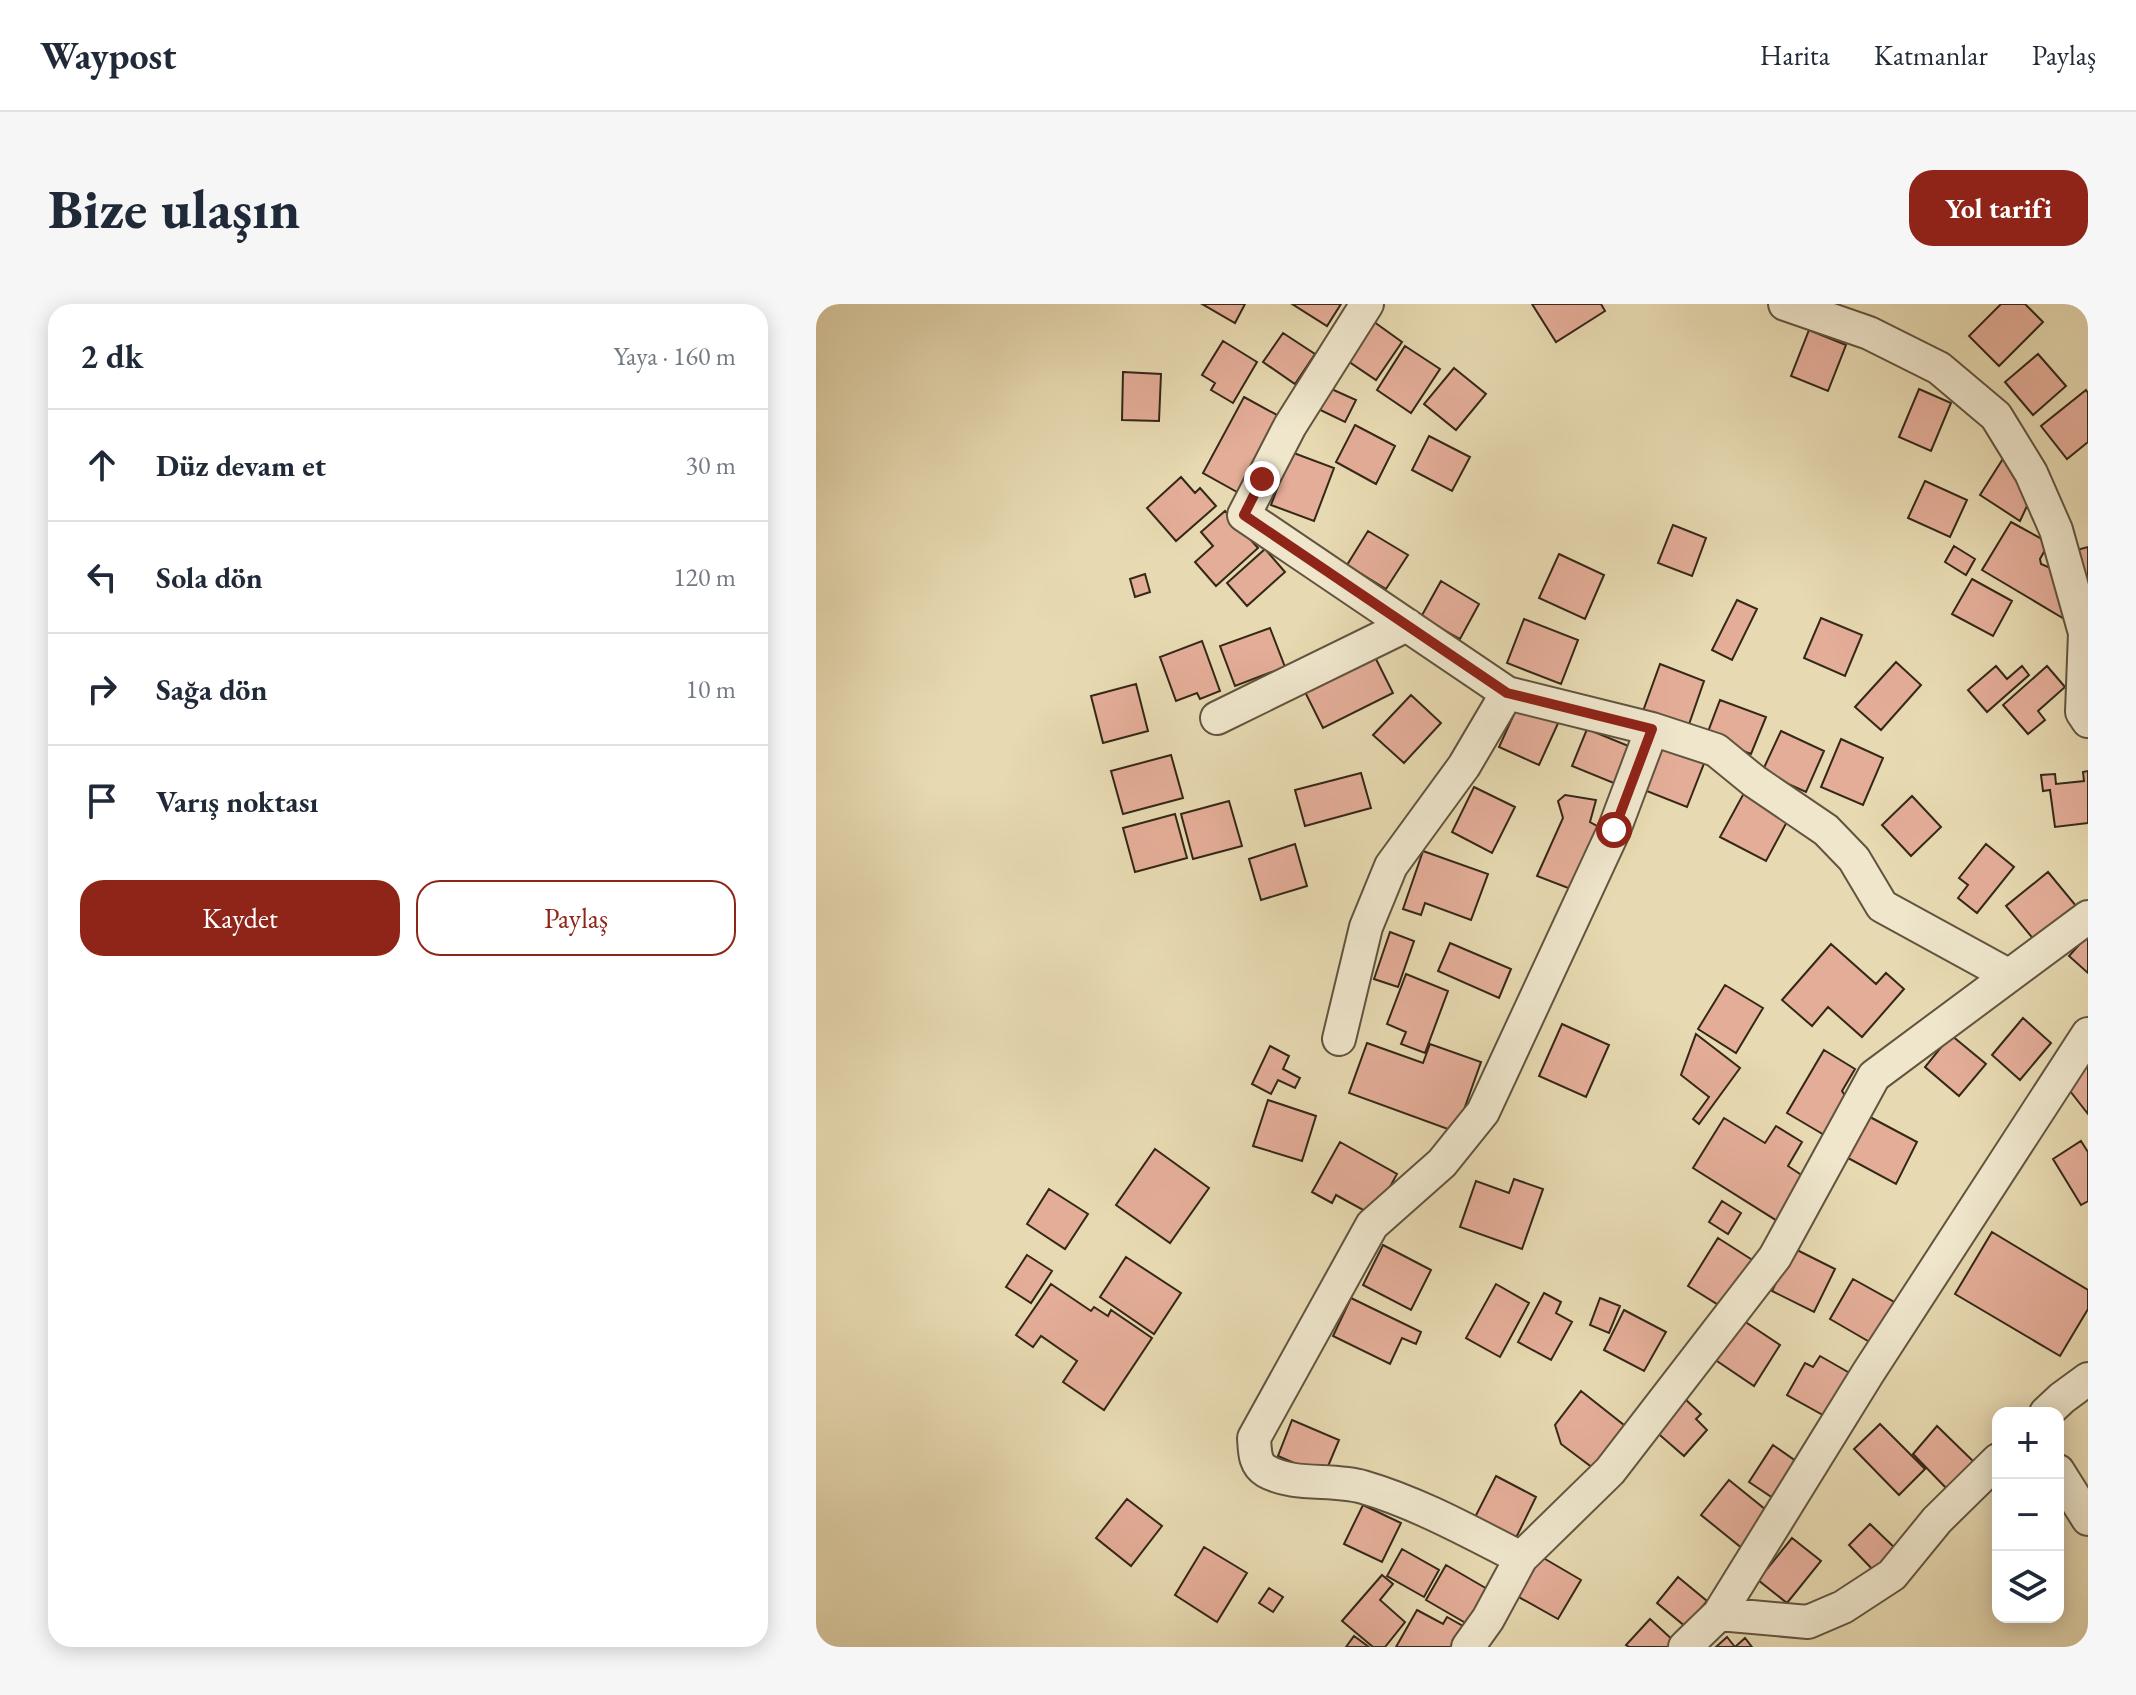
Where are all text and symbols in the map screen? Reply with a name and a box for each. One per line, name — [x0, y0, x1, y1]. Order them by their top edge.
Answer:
text: Waypost — [40, 31, 177, 80]
text: Harita — [1760, 37, 1830, 73]
text: Katmanlar — [1874, 37, 1988, 73]
text: Paylaş — [2032, 37, 2096, 73]
button: Yol tarifi — [1909, 170, 2088, 246]
text: Bize ulaşın — [48, 172, 300, 245]
text: 2 dk — [80, 334, 143, 378]
text: Yaya · 160 m — [614, 339, 736, 373]
icon: ahead — [80, 443, 124, 487]
text: Düz devam et — [156, 446, 326, 485]
text: 30 m — [686, 448, 736, 482]
route end — [1244, 461, 1280, 497]
icon: left — [80, 555, 124, 599]
text: Sola dön — [156, 558, 263, 597]
text: 120 m — [673, 560, 736, 594]
icon: right — [80, 667, 124, 711]
text: Sağa dön — [156, 670, 267, 709]
text: 10 m — [686, 672, 736, 706]
icon: arrive — [80, 779, 124, 823]
text: Varış noktası — [156, 782, 318, 821]
route start — [1596, 812, 1632, 848]
button: Kaydet — [80, 880, 400, 956]
button: Paylaş — [416, 880, 736, 956]
map controls — [1992, 1407, 2064, 1623]
button: + — [1992, 1407, 2064, 1479]
button: − — [1992, 1479, 2064, 1551]
button: layers — [1992, 1551, 2064, 1623]

